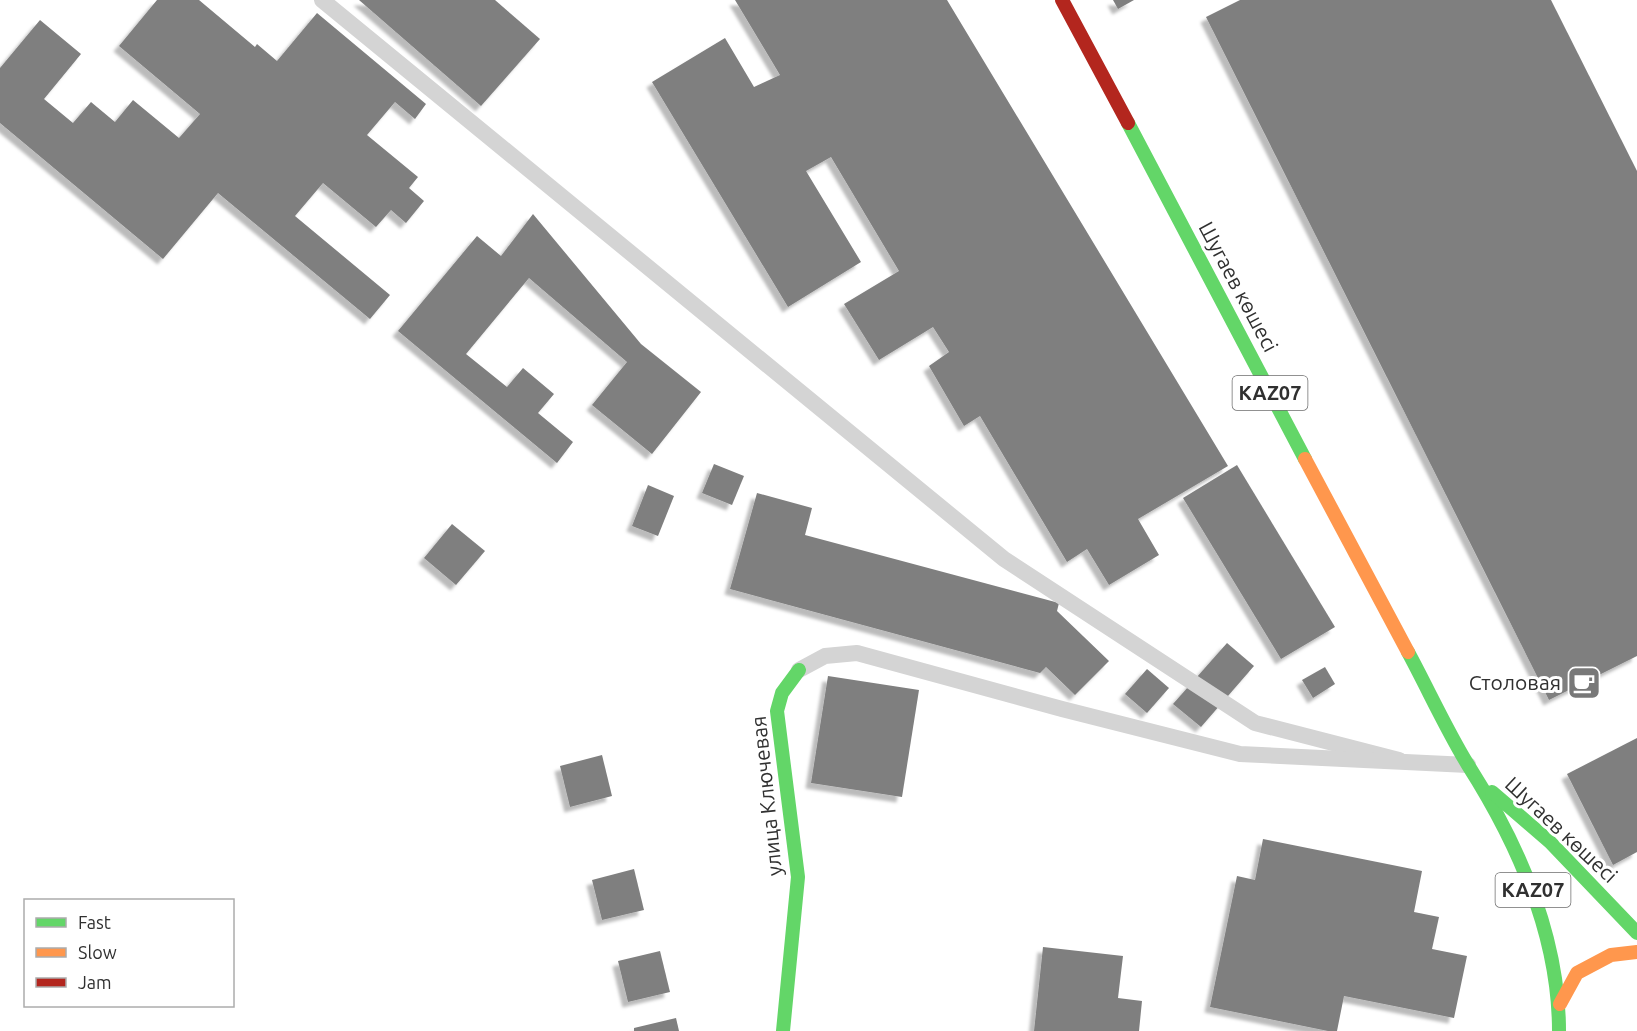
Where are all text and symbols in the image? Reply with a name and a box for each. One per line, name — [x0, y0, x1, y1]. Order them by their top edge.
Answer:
street label: Шугаев көшесі — [1194, 217, 1283, 356]
road number: KAZ07 — [1232, 376, 1308, 410]
cafe icon: Столовая — [1566, 665, 1602, 701]
place label: Столовая — [1469, 670, 1561, 694]
street label: улица Ключевая — [746, 715, 786, 877]
street label: Шугаев көшесі — [1501, 771, 1623, 887]
road number: KAZ07 — [1496, 873, 1570, 907]
legend — [24, 899, 234, 1007]
text: Fast — [78, 912, 111, 932]
text: Slow — [78, 942, 117, 962]
text: Jam — [78, 972, 112, 992]

